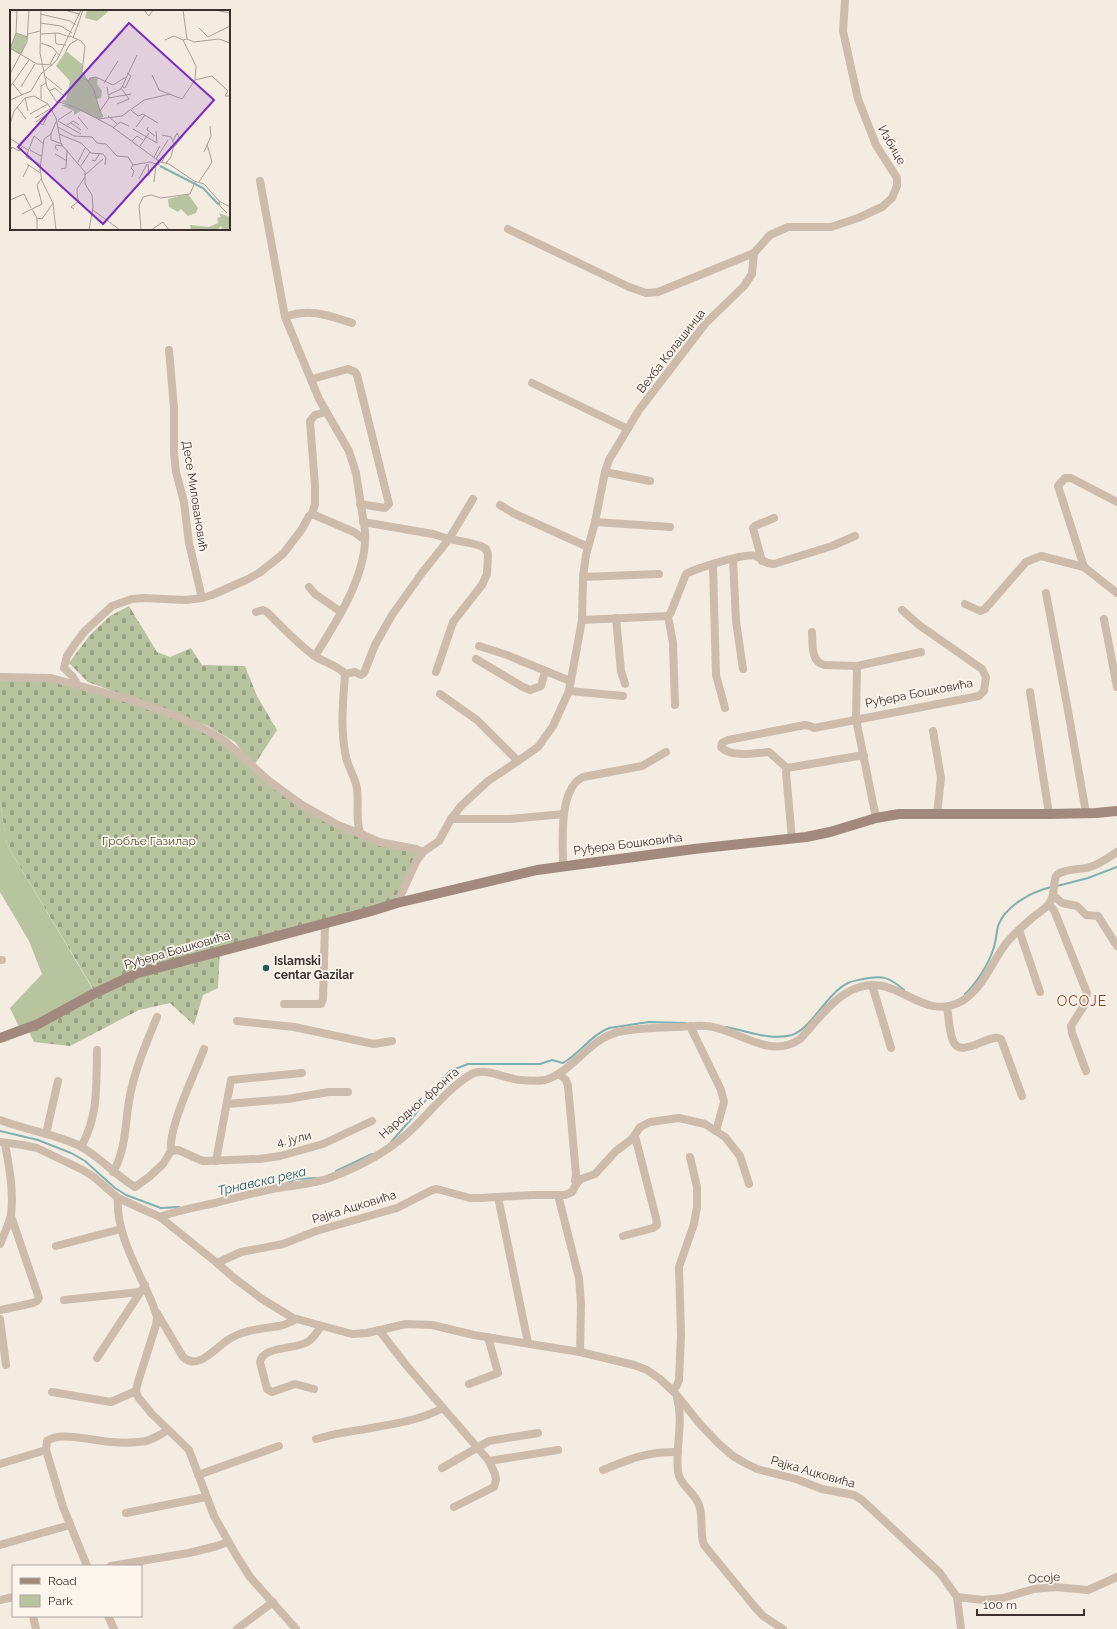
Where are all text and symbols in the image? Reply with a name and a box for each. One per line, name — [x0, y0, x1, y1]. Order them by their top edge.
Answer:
inset map — [10, 10, 230, 230]
street label: Избице — [875, 123, 909, 167]
street label: Вехба Колашинца — [634, 306, 708, 396]
street label: Десе Миловановић — [179, 440, 211, 552]
street label: Руђера Бошковића — [864, 676, 974, 710]
street label: Руђера Бошковића — [573, 830, 683, 858]
park label: Гробље Газилар — [102, 834, 196, 848]
street label: Руђера Бошковића — [122, 928, 232, 972]
place label: Islamski centar Gazilar — [274, 954, 354, 982]
marker: Islamski centar Gazilar — [261, 963, 271, 973]
district label: ОСОЈЕ — [1057, 993, 1107, 1009]
street label: Народног фронта — [376, 1065, 462, 1141]
street label: 4. јули — [275, 1128, 313, 1150]
water label: Трнавска река — [216, 1163, 308, 1198]
street label: Рајка Ацковића — [310, 1188, 398, 1226]
street label: Рајка Ацковића — [769, 1453, 857, 1491]
legend — [12, 1565, 142, 1617]
street label: Осоје — [1027, 1570, 1061, 1586]
text: Road — [48, 1574, 77, 1588]
scale bar — [977, 1591, 1084, 1617]
text: Park — [48, 1594, 73, 1608]
text: 100 m — [983, 1598, 1017, 1612]

